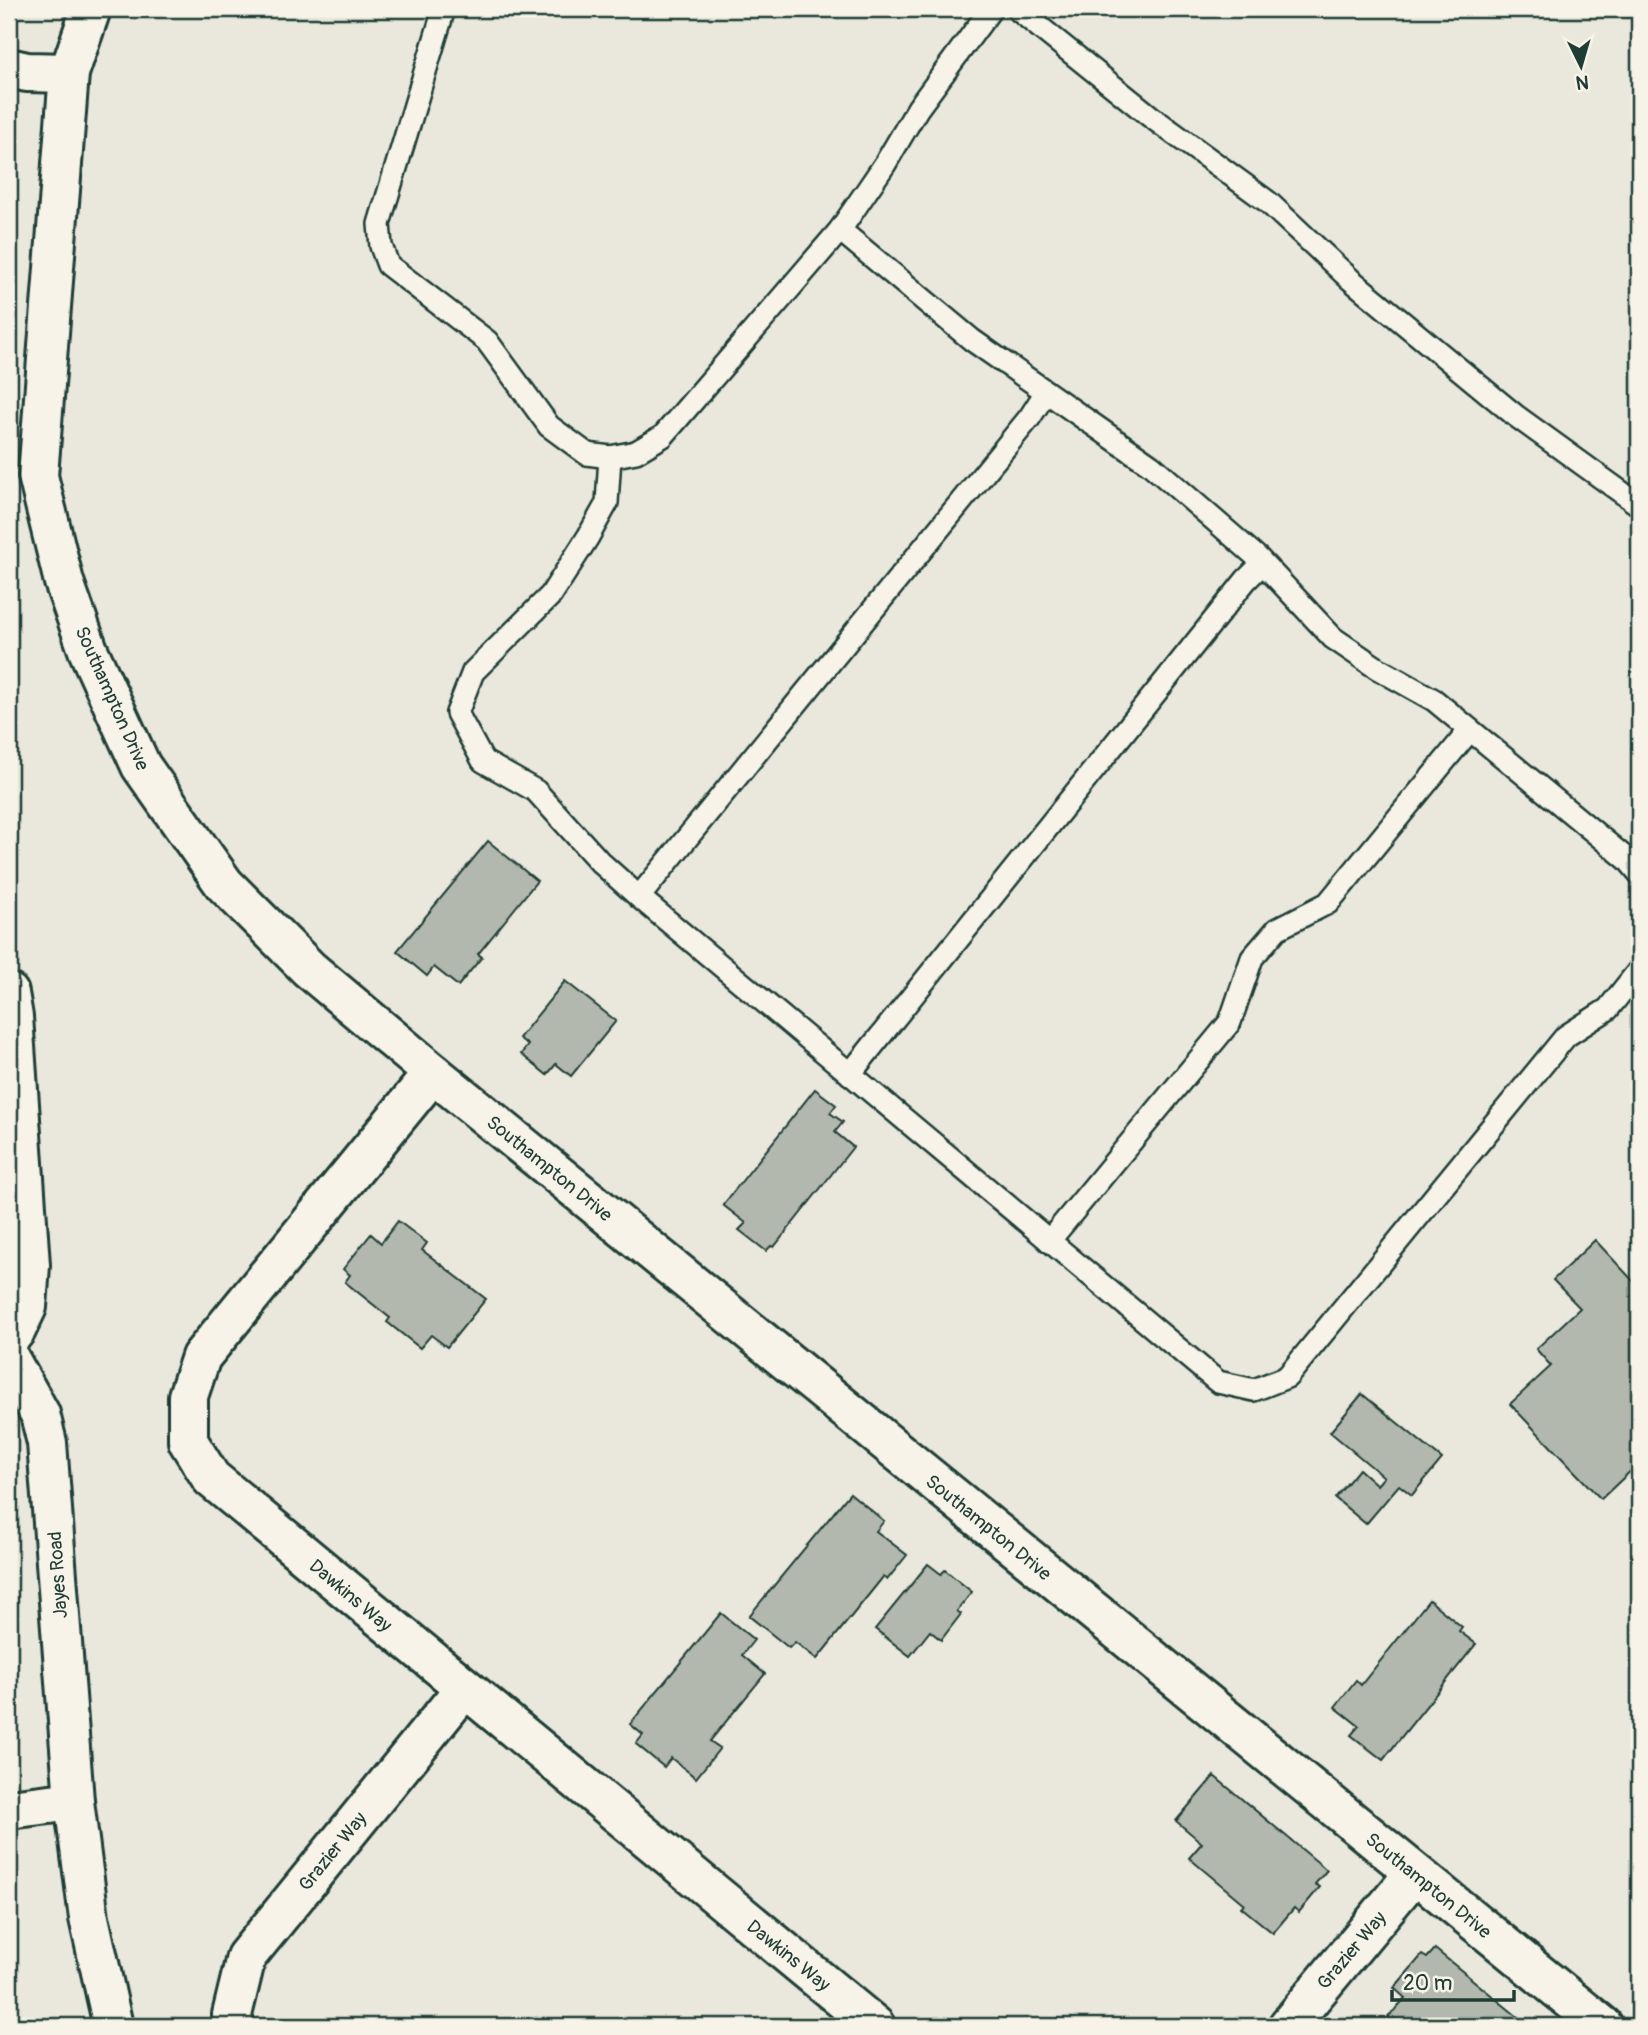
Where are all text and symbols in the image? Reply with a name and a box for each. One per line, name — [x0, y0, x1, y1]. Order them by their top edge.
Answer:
north arrow — [1546, 32, 1616, 102]
text: N — [1575, 69, 1590, 94]
street label: Southampton Drive — [70, 623, 155, 775]
street label: Southampton Drive — [482, 1111, 618, 1227]
street label: Southampton Drive — [921, 1470, 1057, 1586]
street label: Jayes Road — [43, 1531, 73, 1619]
street label: Dawkins Way — [304, 1554, 397, 1637]
street label: Grazier Way — [294, 1807, 372, 1896]
street label: Southampton Drive — [1361, 1828, 1497, 1944]
street label: Grazier Way — [1312, 1907, 1391, 1995]
street label: Dawkins Way — [742, 1915, 835, 1997]
scale bar — [1392, 1958, 1515, 2002]
text: 20 m — [1403, 1970, 1452, 1997]

